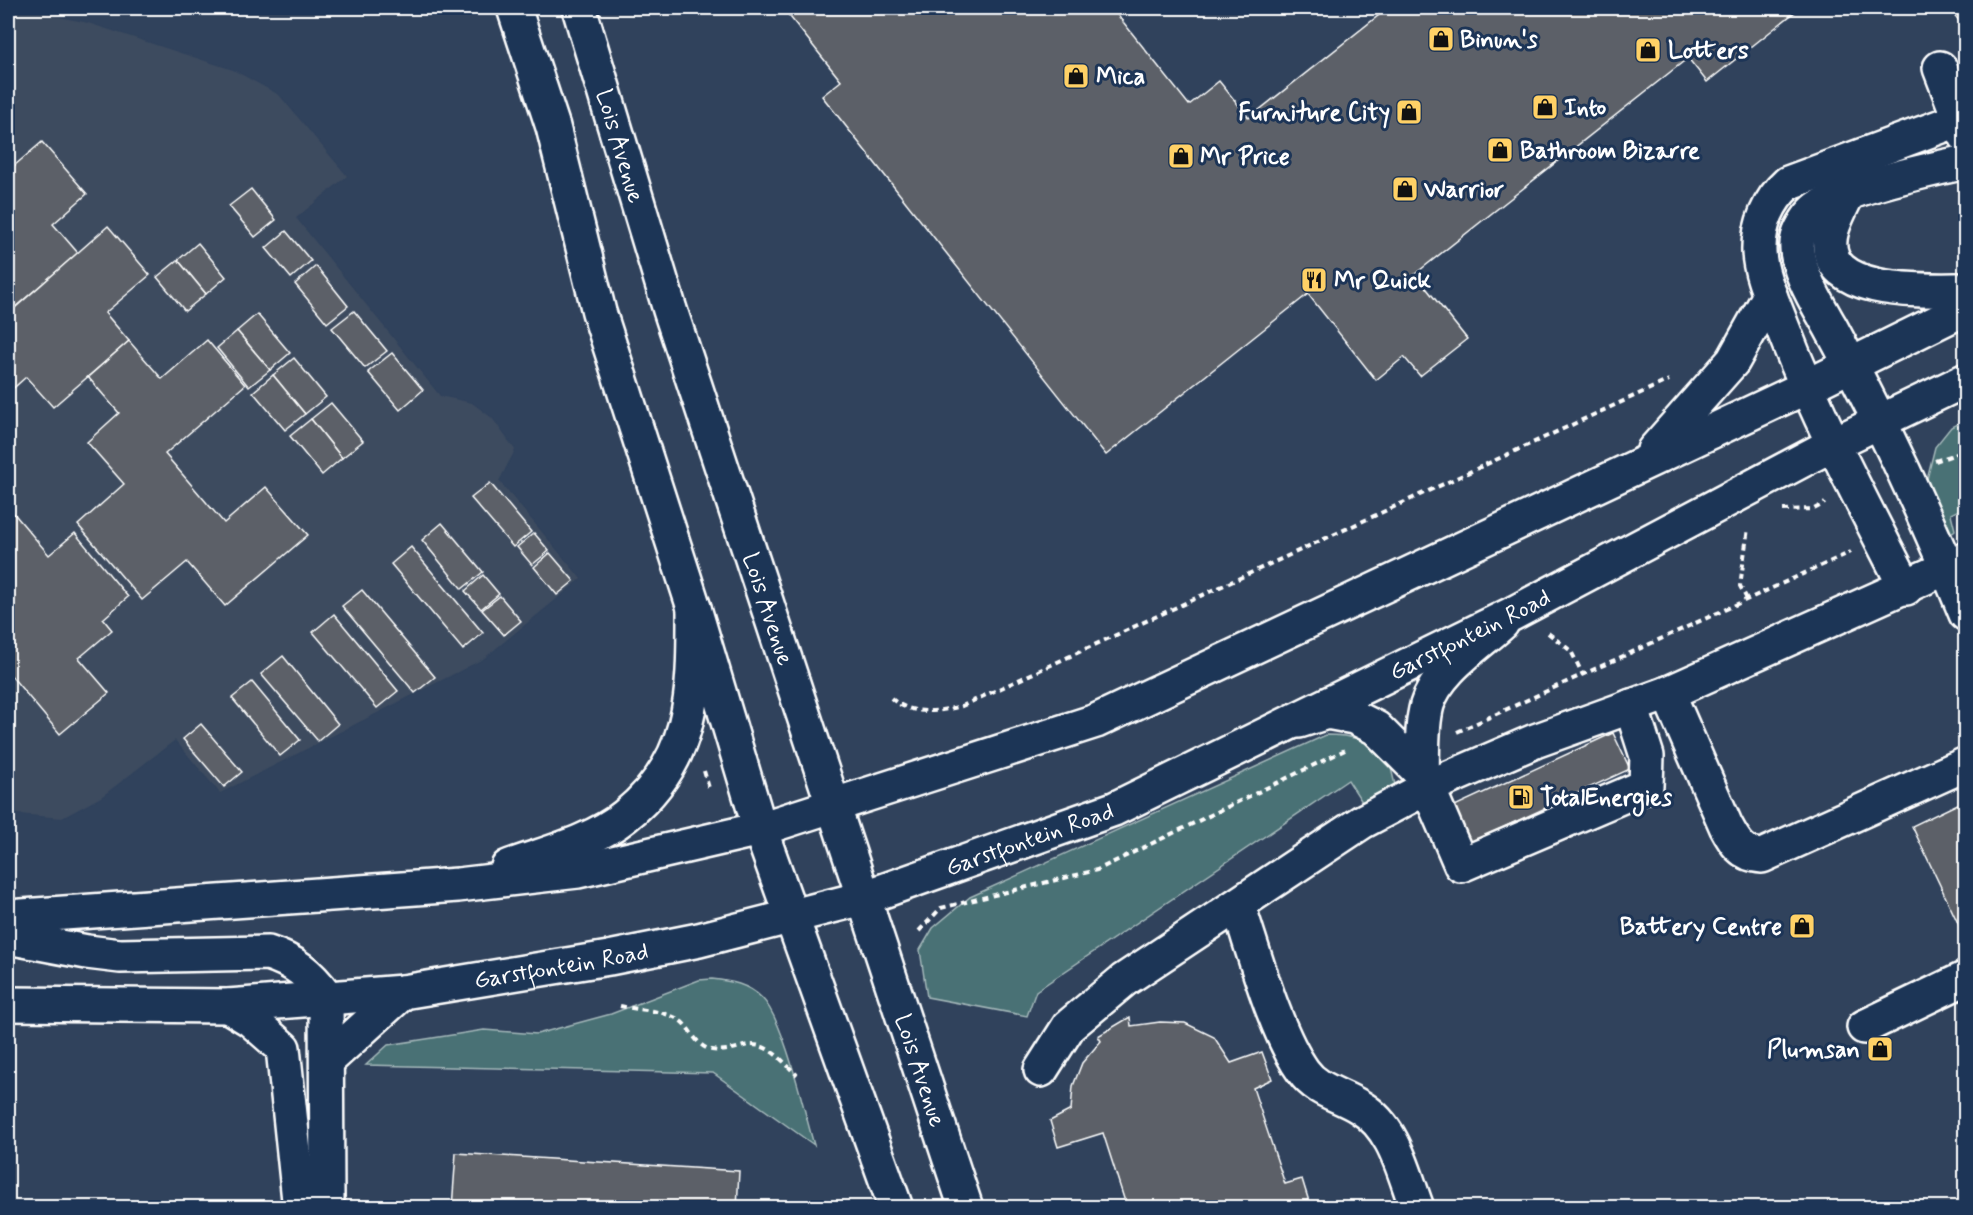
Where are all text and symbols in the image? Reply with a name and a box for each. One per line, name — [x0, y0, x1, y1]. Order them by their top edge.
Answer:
shop icon: Binun's — [1426, 24, 1456, 54]
place label: Binun's — [1460, 25, 1538, 56]
shop icon: Lotters — [1633, 35, 1663, 65]
place label: Lotters — [1668, 36, 1749, 67]
shop icon: Mica — [1061, 61, 1091, 91]
place label: Mica — [1096, 62, 1146, 93]
street label: Lois Avenue — [587, 86, 651, 207]
shop icon: Into — [1530, 92, 1560, 122]
place label: Into — [1564, 93, 1607, 124]
shop icon: Furniture City — [1394, 97, 1424, 127]
place label: Furniture City — [1238, 98, 1390, 129]
shop icon: Bathroom Bizarre — [1485, 135, 1515, 165]
place label: Bathroom Bizarre — [1520, 136, 1700, 167]
shop icon: Mr Price — [1166, 141, 1196, 171]
place label: Mr Price — [1200, 142, 1290, 173]
shop icon: Warrior — [1390, 174, 1420, 204]
place label: Warrior — [1423, 175, 1504, 206]
restaurant icon: Mr Quick — [1299, 265, 1329, 295]
place label: Mr Quick — [1334, 266, 1431, 297]
street label: Lois Avenue — [734, 549, 800, 670]
street label: Garstfontein Road — [1385, 582, 1556, 689]
fuel station icon: TotalEnergies — [1506, 782, 1536, 812]
place label: TotalEnergies — [1540, 783, 1673, 817]
street label: Garstfontein Road — [942, 796, 1118, 884]
shop icon: Battery Centre — [1787, 911, 1817, 941]
place label: Battery Centre — [1620, 912, 1782, 943]
street label: Garstfontein Road — [472, 936, 651, 997]
street label: Lois Avenue — [886, 1010, 952, 1131]
shop icon: Plumsan — [1865, 1034, 1895, 1064]
place label: Plumsan — [1767, 1035, 1860, 1066]

